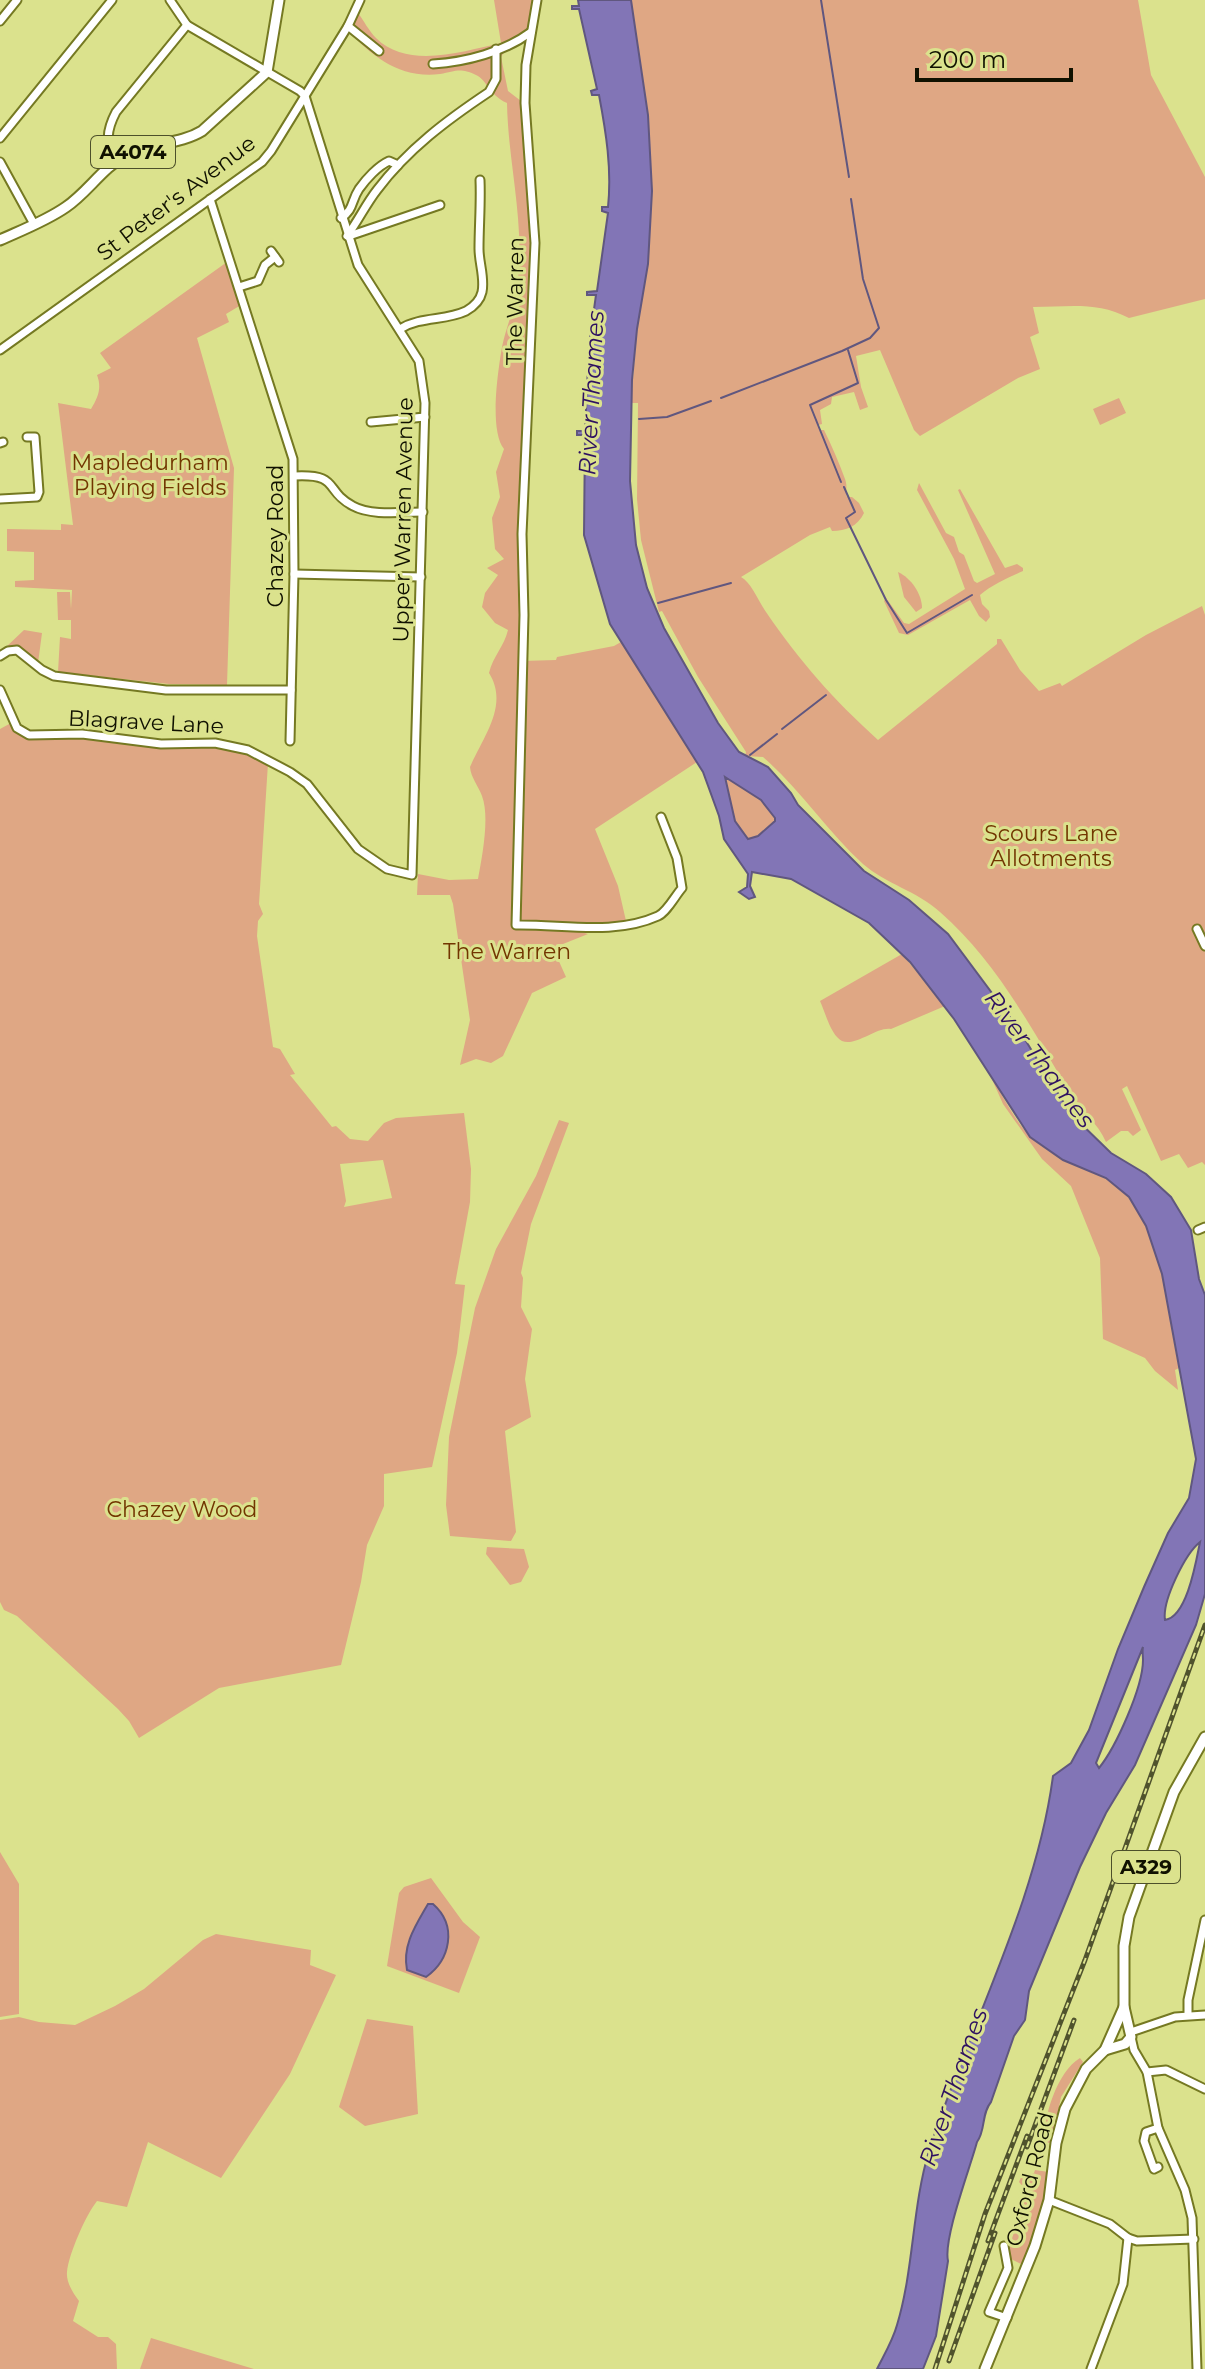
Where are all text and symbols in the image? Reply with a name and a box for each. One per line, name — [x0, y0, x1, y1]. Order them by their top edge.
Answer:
scale bar — [917, 32, 1071, 82]
text: 200 m — [929, 45, 1006, 74]
street label: St Peter's Avenue — [91, 130, 261, 266]
road number: A4074 — [91, 136, 175, 168]
street label: The Warren — [500, 237, 530, 365]
water label: River Thames — [572, 310, 610, 476]
street label: Upper Warren Avenue — [387, 397, 419, 643]
park label: Mapledurham Playing Fields — [71, 449, 229, 501]
street label: Chazey Road — [262, 465, 289, 607]
street label: Blagrave Lane — [67, 704, 225, 740]
park label: Scours Lane Allotments — [984, 820, 1118, 872]
park label: The Warren — [443, 938, 571, 965]
water label: River Thames — [979, 984, 1101, 1134]
park label: Chazey Wood — [106, 1496, 258, 1523]
road number: A329 — [1112, 1851, 1180, 1883]
water label: River Thames — [912, 2004, 994, 2170]
street label: Oxford Road — [1000, 2109, 1060, 2249]

